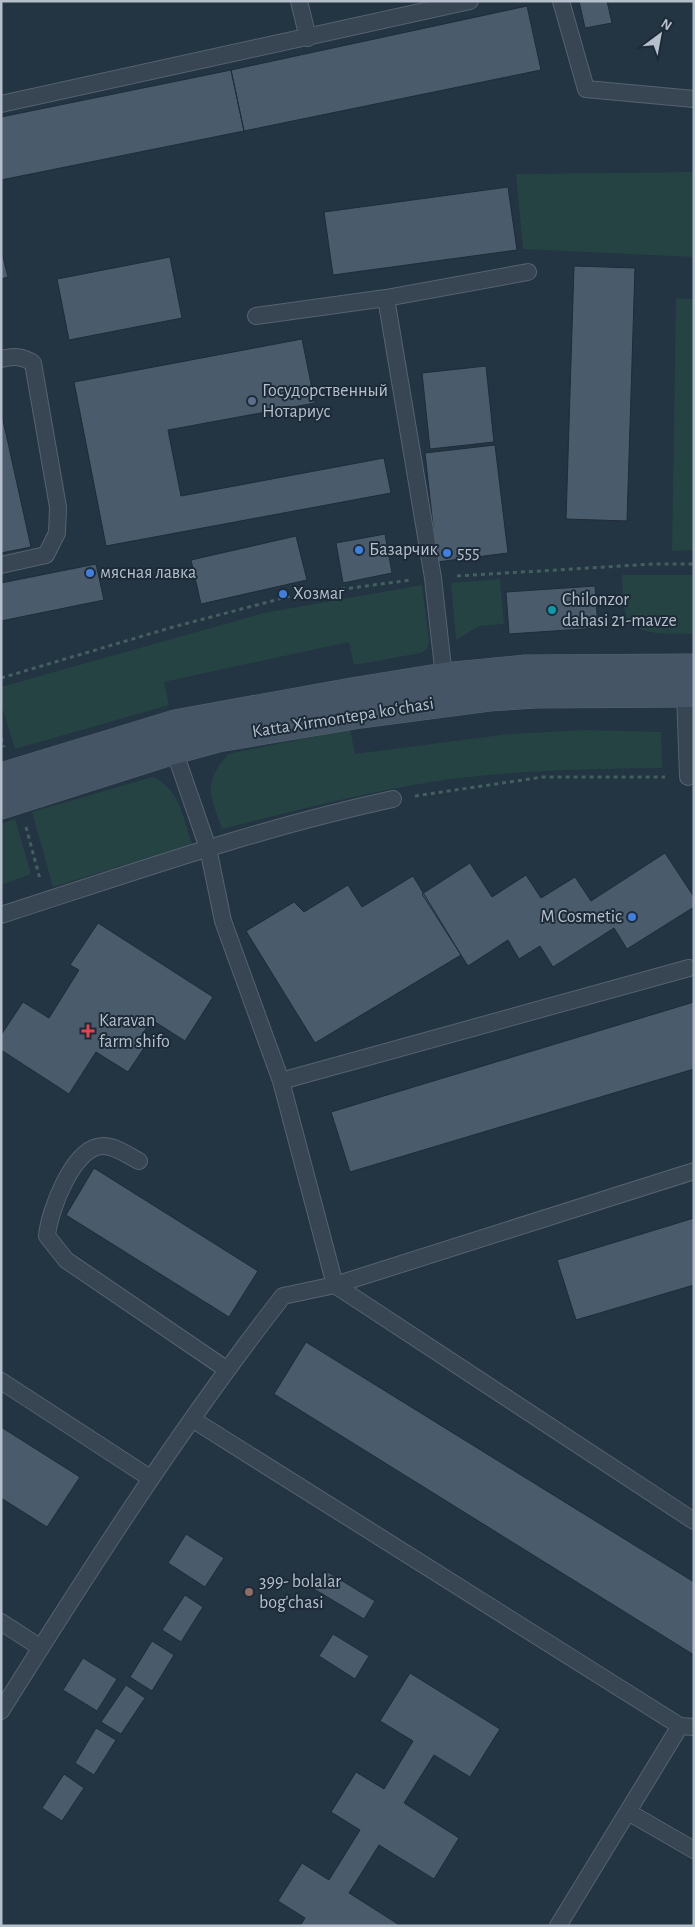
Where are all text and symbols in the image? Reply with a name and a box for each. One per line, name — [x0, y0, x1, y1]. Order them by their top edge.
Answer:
north arrow — [635, 10, 685, 60]
text: N — [659, 16, 674, 33]
place label: Госудорственный Нотариус — [262, 382, 388, 421]
marker: Госудорственный Нотариус — [246, 395, 258, 407]
place label: Базарчик — [369, 541, 439, 559]
marker: Базарчик — [353, 544, 365, 556]
place label: 555 — [457, 544, 480, 562]
marker: 555 — [441, 547, 453, 559]
place label: мясная лавка — [100, 564, 196, 582]
marker: мясная лавка — [84, 567, 96, 579]
place label: Хозмаг — [293, 585, 345, 603]
marker: Хозмаг — [277, 588, 289, 600]
place label: Chilonzor dahasi 21-mavze — [562, 591, 677, 630]
marker: Chilonzor dahasi 21-mavze — [546, 604, 558, 616]
street label: Katta Xirmontepa koʻchasi — [251, 695, 435, 741]
place label: M Cosmetic — [541, 908, 622, 926]
marker: M Cosmetic — [626, 911, 638, 923]
place label: Karavan farm shifo — [99, 1012, 170, 1051]
marker: Karavan farm shifo — [81, 1024, 95, 1038]
place label: 399- bolalar bog'chasi — [259, 1573, 341, 1612]
marker: 399- bolalar bog'chasi — [243, 1586, 255, 1598]

